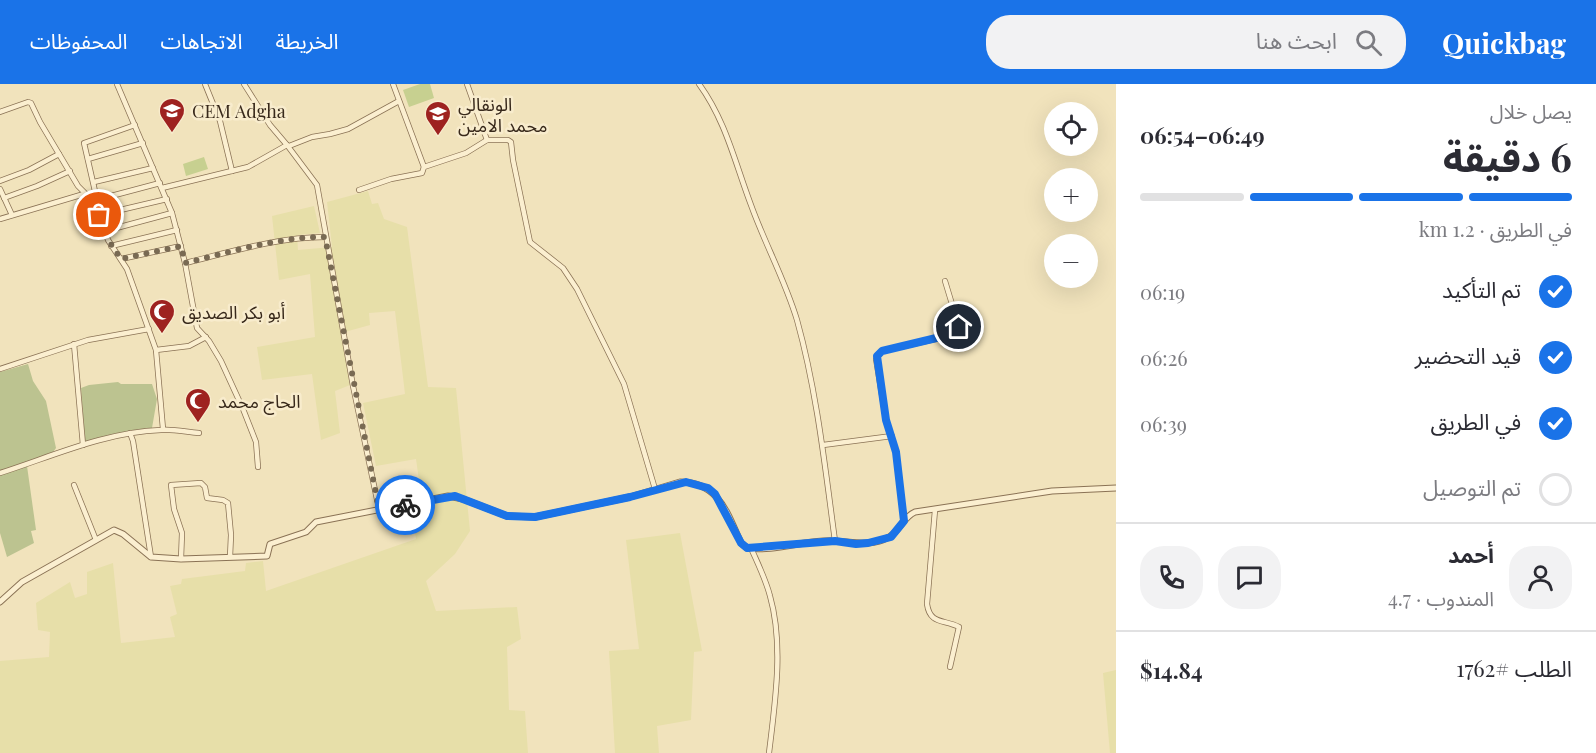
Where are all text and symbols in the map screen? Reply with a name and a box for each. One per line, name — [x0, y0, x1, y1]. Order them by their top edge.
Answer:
search box — [986, 15, 1406, 69]
text: Quickbag — [1442, 24, 1566, 61]
text: ابحث هنا — [1256, 25, 1337, 55]
text: المحفوظات — [30, 26, 127, 54]
text: الاتجاهات — [160, 26, 242, 54]
text: الخريطة — [275, 26, 338, 54]
icon: search — [1352, 26, 1385, 59]
place label: الونقالي محمد الامين — [458, 92, 547, 137]
school or university icon: CEM Adgha — [157, 96, 187, 134]
text: يصل خلال — [1490, 97, 1572, 124]
place label: CEM Adgha — [192, 99, 286, 123]
school or university icon: الونقالي محمد الامين — [423, 99, 453, 137]
map controls — [1044, 102, 1098, 288]
button: locate — [1044, 102, 1098, 156]
text: 06:49–06:54 — [1140, 120, 1265, 150]
text: 6 دقيقة — [1443, 130, 1572, 182]
button: + — [1044, 168, 1098, 222]
pin — [73, 189, 124, 240]
icon: bag — [82, 198, 115, 231]
text: في الطريق · 1.2 km — [1419, 215, 1572, 242]
button: − — [1044, 234, 1098, 288]
text: تم التأكيد — [1442, 274, 1521, 304]
icon: check — [1539, 275, 1572, 308]
text: 06:19 — [1140, 278, 1185, 305]
mosque icon: أبو بكر الصديق — [147, 297, 177, 335]
place label: أبو بكر الصديق — [182, 300, 285, 324]
pin — [933, 301, 984, 352]
icon: home — [942, 310, 975, 343]
text: قيد التحضير — [1415, 340, 1521, 370]
icon: check — [1539, 341, 1572, 374]
text: 06:26 — [1140, 344, 1188, 371]
mosque icon: الحاج محمد — [183, 386, 213, 424]
place label: الحاج محمد — [218, 389, 301, 415]
text: في الطريق — [1431, 406, 1521, 436]
icon: check — [1539, 407, 1572, 440]
text: 06:39 — [1140, 410, 1187, 437]
text: تم التوصيل — [1423, 472, 1521, 502]
courier — [375, 475, 435, 535]
icon: bike — [389, 489, 422, 522]
text: أحمد — [1448, 539, 1494, 569]
button: phone — [1140, 546, 1203, 609]
button: chat — [1218, 546, 1281, 609]
button: person — [1509, 546, 1572, 609]
text: المندوب · 4.7 — [1388, 584, 1494, 611]
text: الطلب #1762 — [1456, 653, 1572, 683]
text: $14.84 — [1140, 655, 1203, 685]

